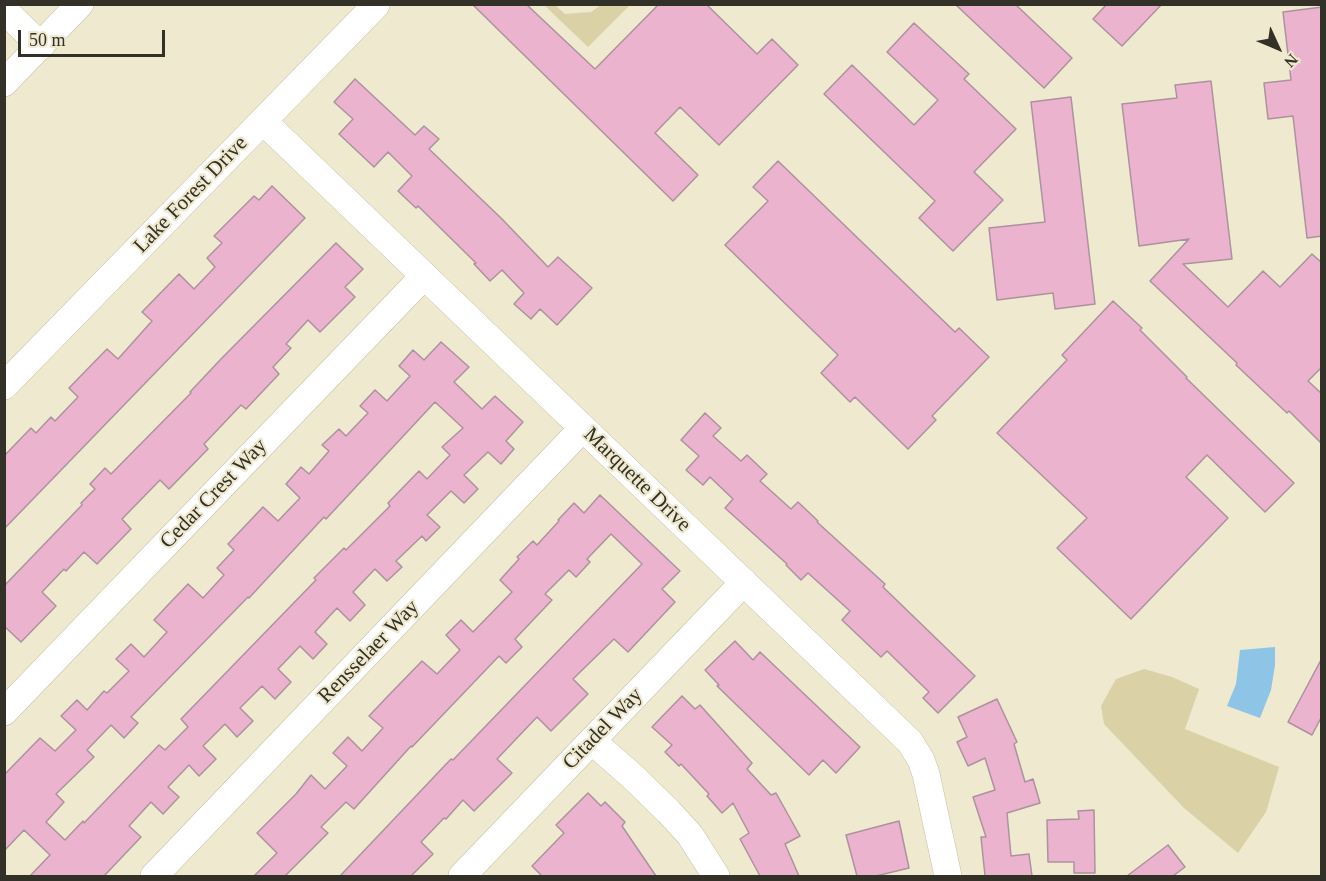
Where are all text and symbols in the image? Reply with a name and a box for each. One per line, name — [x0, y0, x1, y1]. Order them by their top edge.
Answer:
scale bar — [21, 18, 168, 56]
north arrow — [1248, 18, 1308, 78]
text: 50 m — [29, 30, 66, 50]
text: N — [1281, 51, 1301, 71]
street label: Lake Forest Drive — [129, 131, 253, 259]
street label: Marquette Drive — [578, 423, 696, 537]
street label: Cedar Crest Way — [155, 434, 273, 554]
street label: Rensselaer Way — [313, 595, 425, 709]
street label: Citadel Way — [558, 683, 648, 775]

